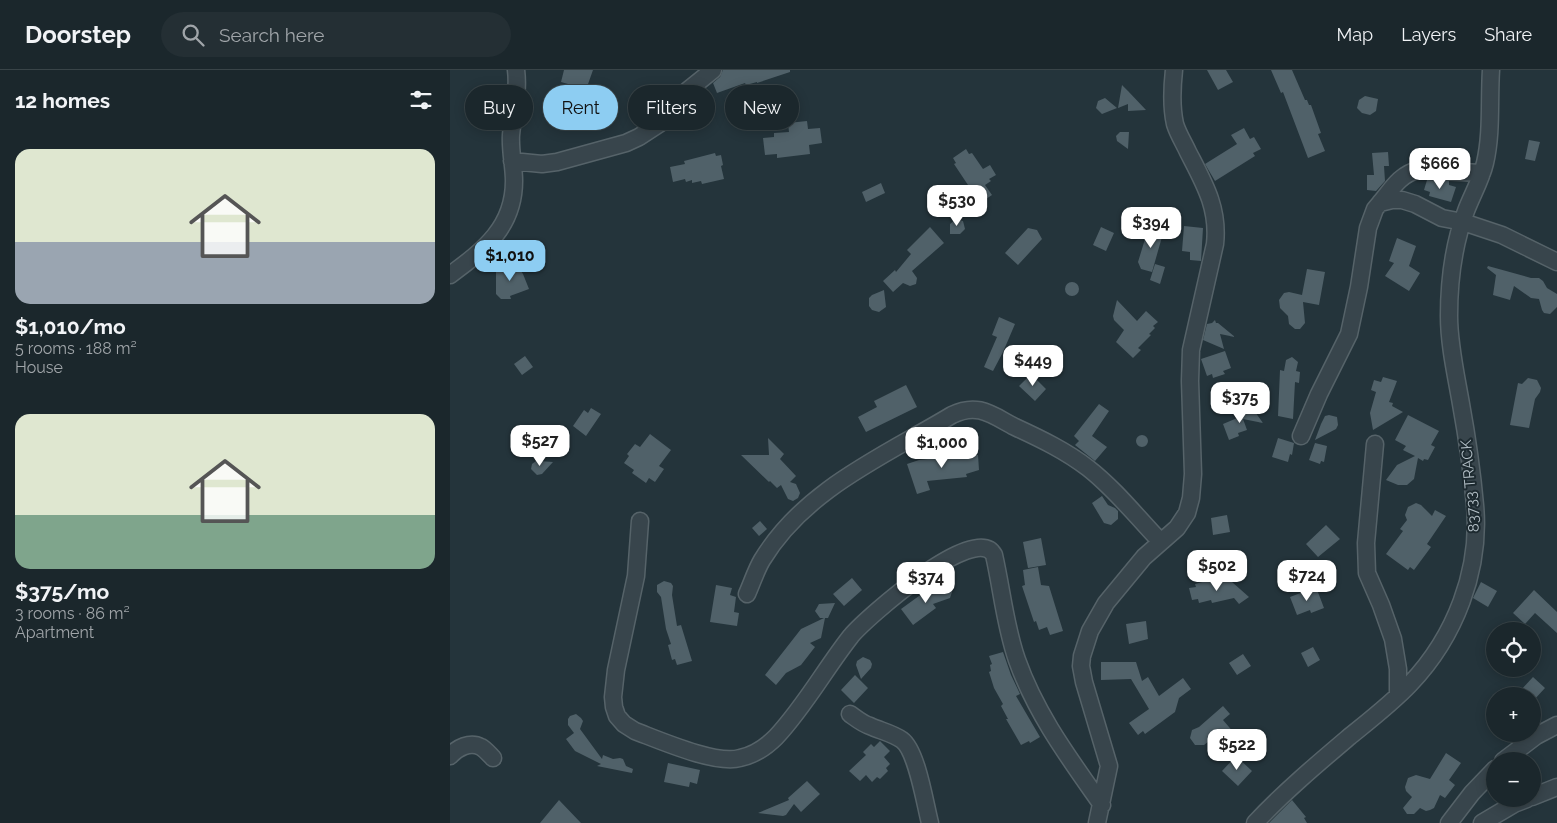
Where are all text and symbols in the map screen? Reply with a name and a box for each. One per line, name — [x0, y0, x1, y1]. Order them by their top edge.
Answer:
search box — [161, 12, 511, 57]
text: Doorstep — [25, 20, 131, 49]
icon: search — [179, 21, 207, 49]
text: Search here — [219, 24, 325, 46]
text: Map — [1337, 24, 1373, 45]
text: Layers — [1401, 24, 1456, 45]
text: Share — [1484, 24, 1532, 45]
chip: Buy — [465, 85, 533, 130]
chip: Rent — [543, 85, 618, 130]
chip: Filters — [628, 85, 715, 130]
chip: New — [725, 85, 799, 130]
icon: filters — [407, 86, 435, 114]
text: 12 homes — [15, 88, 110, 113]
pin: $666 — [1410, 148, 1470, 190]
text: $666 — [1420, 154, 1460, 173]
icon: home — [180, 181, 270, 271]
pin: $530 — [927, 184, 987, 227]
text: $530 — [938, 191, 976, 210]
pin: $394 — [1121, 206, 1181, 249]
text: $394 — [1132, 213, 1170, 232]
pin: $1,010 — [469, 240, 551, 282]
text: $1,010 — [485, 246, 535, 265]
text: $1,010/mo — [15, 314, 126, 339]
text: 5 rooms · 188 m² — [15, 339, 137, 358]
pin: $449 — [1003, 344, 1063, 387]
text: $449 — [1014, 351, 1052, 370]
text: House — [15, 358, 63, 377]
pin: $375 — [1210, 382, 1270, 424]
text: $375 — [1222, 388, 1258, 407]
pin: $527 — [510, 424, 570, 467]
pin: $1,000 — [901, 426, 983, 469]
text: $527 — [521, 431, 559, 450]
text: $1,000 — [916, 433, 968, 452]
street label: 83733 TRACK — [1457, 439, 1483, 533]
icon: home — [180, 446, 270, 536]
pin: $502 — [1187, 550, 1247, 592]
text: $502 — [1198, 556, 1236, 575]
pin: $724 — [1277, 560, 1337, 602]
pin: $374 — [896, 562, 956, 604]
text: $724 — [1288, 566, 1326, 585]
text: $374 — [908, 568, 944, 587]
text: $375/mo — [15, 579, 109, 604]
text: 3 rooms · 86 m² — [15, 604, 130, 623]
map controls — [1486, 622, 1541, 807]
button: locate — [1486, 622, 1541, 677]
text: Apartment — [15, 623, 94, 642]
button: + — [1486, 687, 1541, 742]
pin: $522 — [1207, 728, 1267, 771]
text: $522 — [1218, 735, 1256, 754]
button: − — [1486, 752, 1541, 807]

